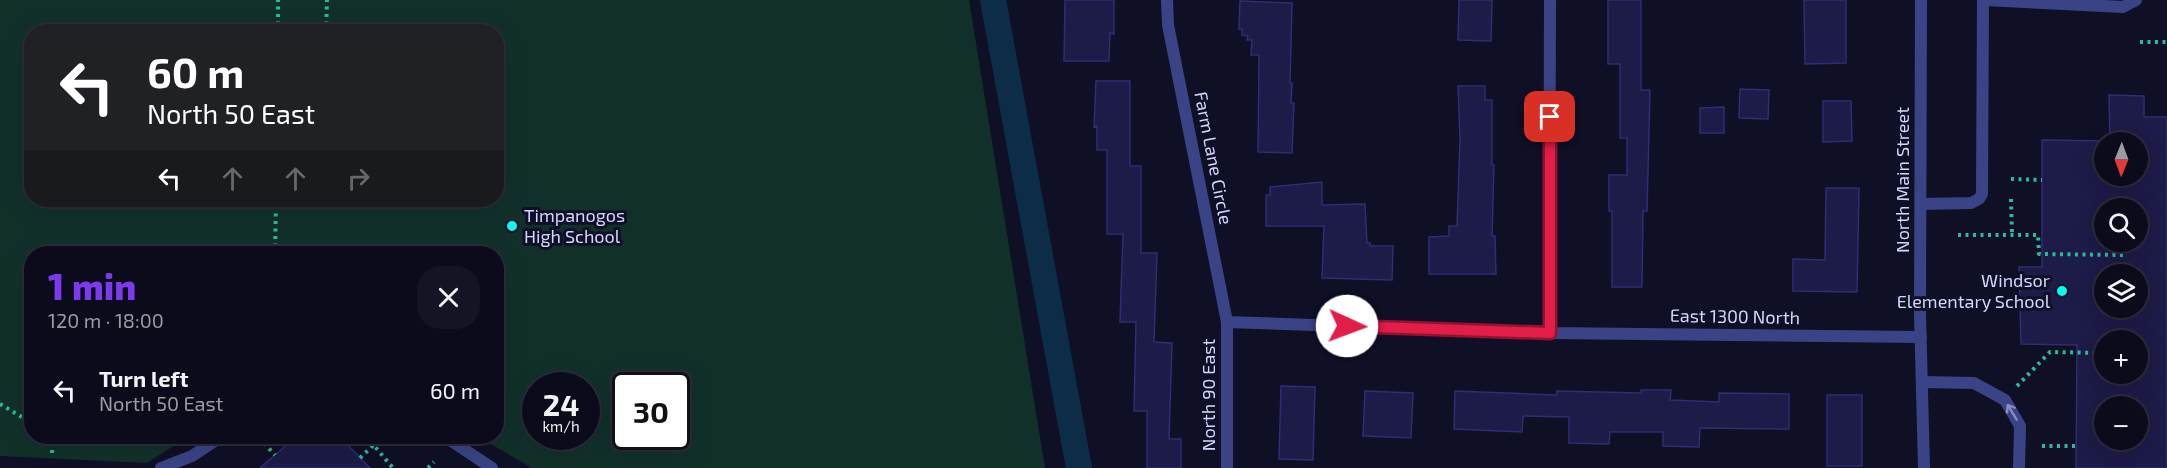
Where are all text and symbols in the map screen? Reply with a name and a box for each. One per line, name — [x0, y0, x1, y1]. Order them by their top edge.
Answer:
text: 60 m — [147, 46, 244, 96]
icon: left — [48, 48, 126, 126]
street label: Farm Lane Circle — [1190, 89, 1238, 226]
pin — [1524, 91, 1575, 142]
text: North 50 East — [147, 97, 315, 129]
icon: arrive — [1533, 100, 1566, 133]
street label: North Main Street — [1891, 107, 1913, 253]
north arrow — [2094, 132, 2148, 186]
map controls — [2094, 132, 2148, 450]
icon: left — [153, 162, 186, 195]
icon: ahead — [216, 162, 249, 195]
icon: ahead — [279, 162, 312, 195]
icon: right — [342, 162, 375, 195]
button: search — [2094, 198, 2148, 252]
place label: Timpanogos High School — [524, 204, 625, 247]
marker: Timpanogos High School — [505, 219, 519, 233]
text: 1 min — [48, 264, 136, 307]
button: layers — [2094, 264, 2148, 318]
button: close — [417, 266, 480, 329]
place label: Windsor Elementary School — [1897, 269, 2051, 312]
marker: Windsor Elementary School — [2055, 284, 2069, 298]
position arrow — [1315, 294, 1379, 358]
street label: East 1300 North — [1670, 304, 1800, 328]
text: 120 m · 18:00 — [48, 308, 164, 332]
button: + — [2094, 330, 2148, 384]
street label: North 90 East — [1197, 339, 1219, 451]
text: Turn left — [99, 365, 188, 391]
speed limit sign: 30 — [612, 372, 690, 450]
icon: left — [48, 374, 81, 407]
text: 60 m — [430, 377, 480, 403]
text: 24 — [543, 386, 579, 422]
text: North 50 East — [99, 391, 223, 415]
button: − — [2094, 396, 2148, 450]
one-way arrow — [2006, 404, 2018, 421]
text: km/h — [542, 417, 580, 435]

